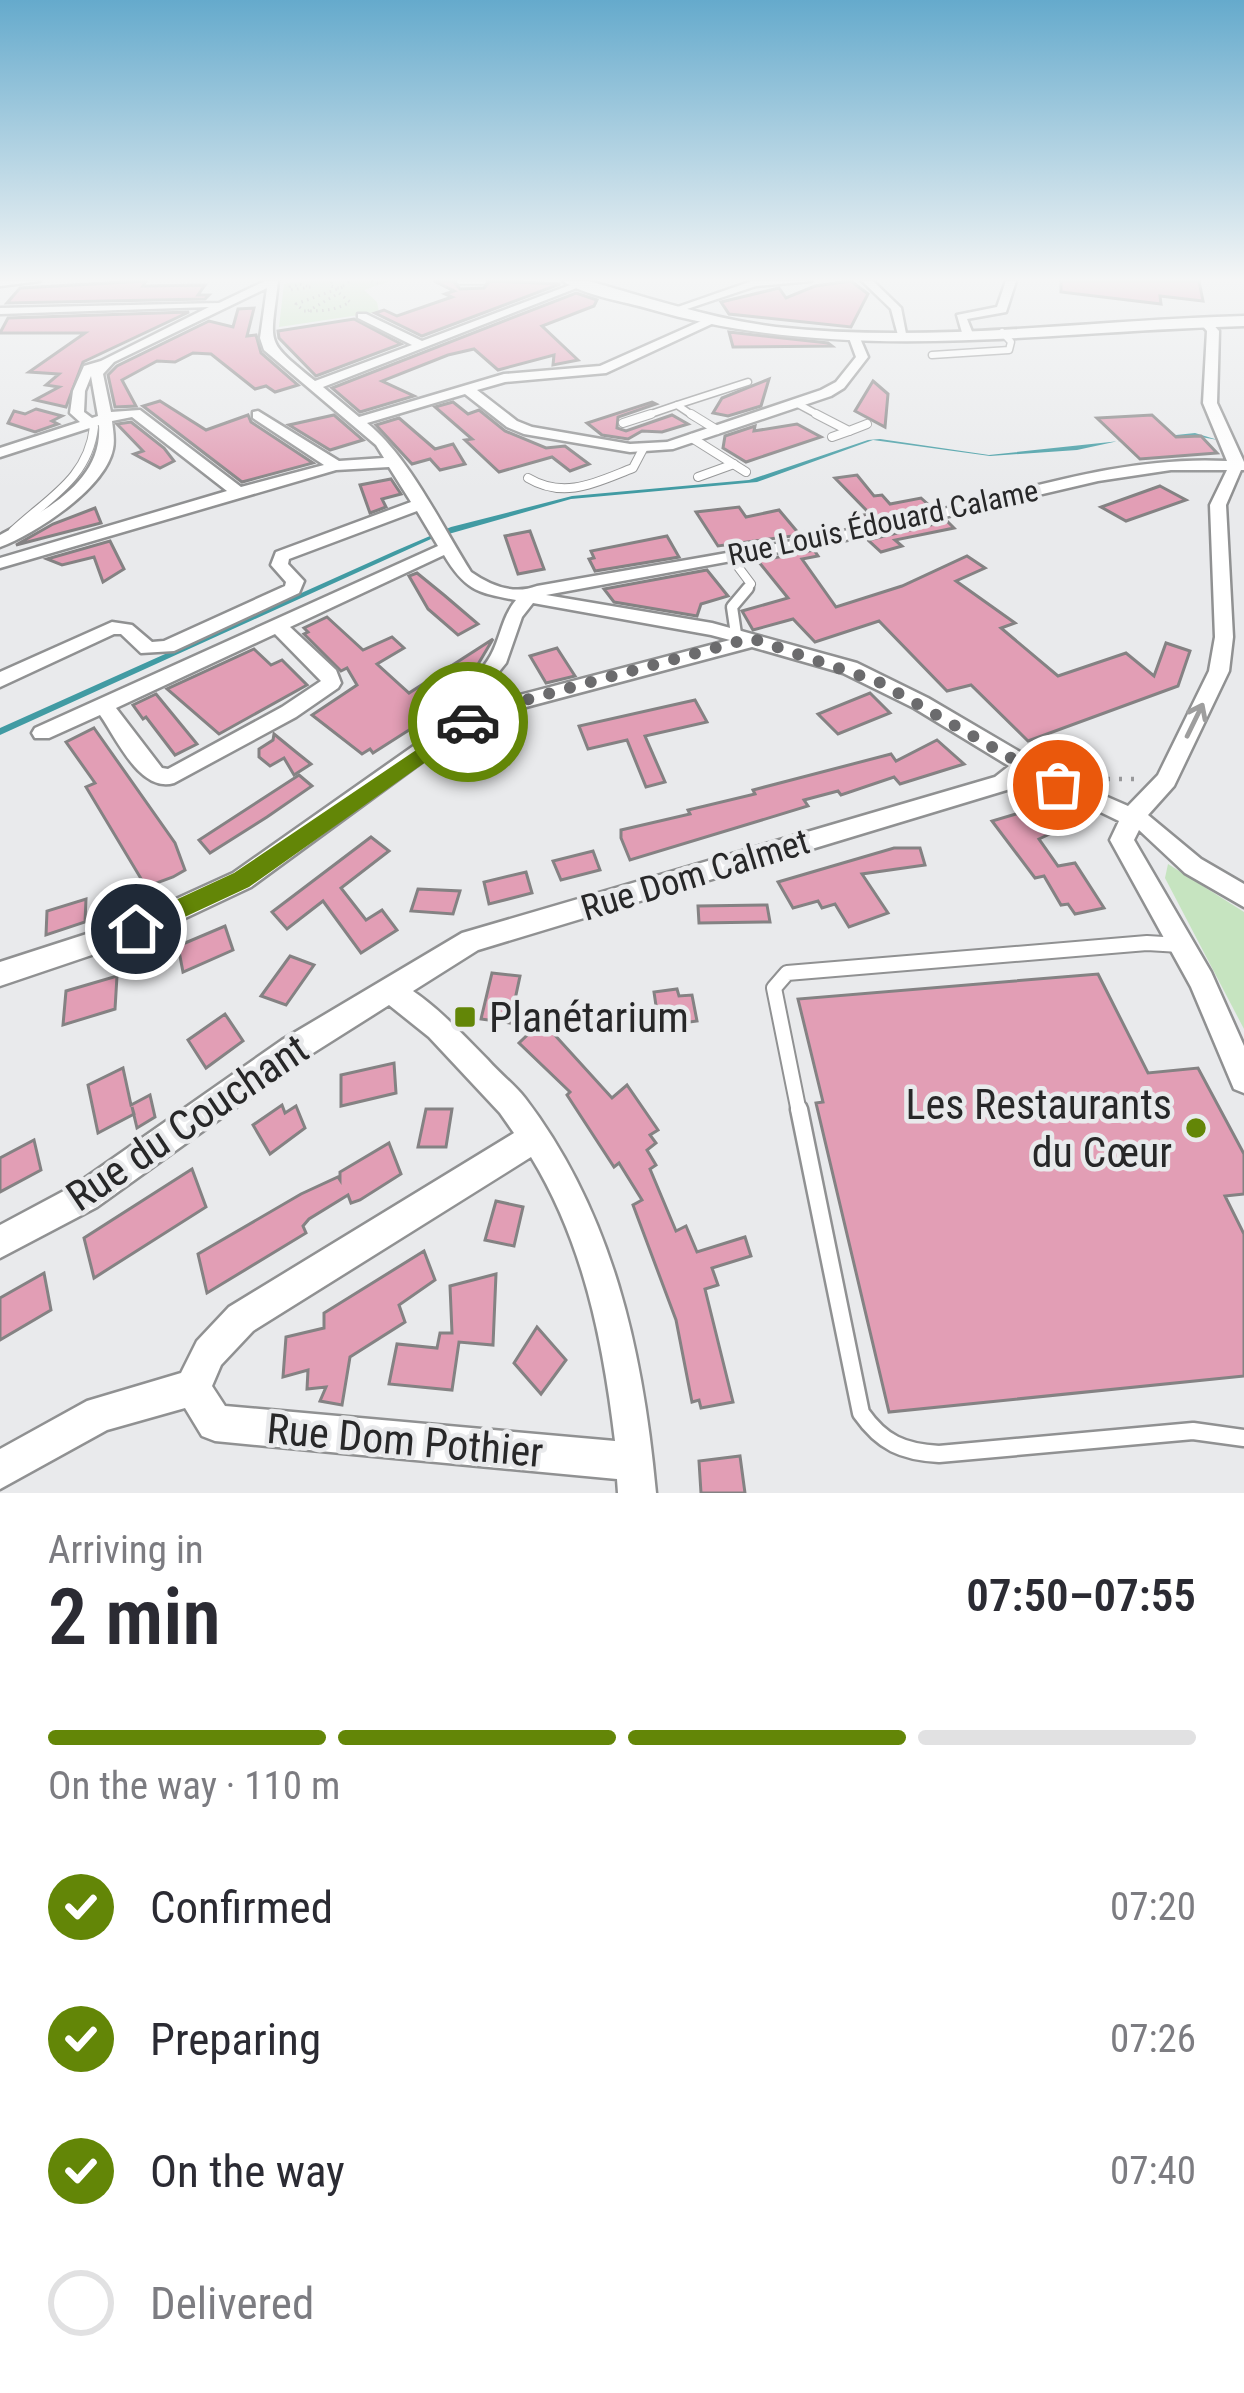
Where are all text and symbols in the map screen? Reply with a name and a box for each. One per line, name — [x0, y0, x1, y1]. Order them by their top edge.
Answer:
street label: Rue Louis Édouard Calame — [725, 473, 1041, 572]
courier — [408, 662, 528, 782]
icon: car — [435, 689, 501, 755]
one-way arrow — [1185, 703, 1207, 739]
pin — [1007, 734, 1109, 836]
icon: bag — [1025, 752, 1091, 818]
street label: Rue Dom Calmet — [576, 820, 814, 930]
pin — [85, 878, 187, 980]
icon: home — [103, 896, 169, 962]
place label: Planétarium — [489, 993, 689, 1042]
marker: Planétarium — [452, 1004, 478, 1030]
street label: Rue du Couchant — [57, 1024, 317, 1221]
place label: Les Restaurants du Cœur — [906, 1080, 1172, 1177]
marker: Les Restaurants du Cœur — [1183, 1115, 1209, 1141]
street label: Rue Dom Pothier — [265, 1404, 545, 1477]
text: Arriving in — [48, 1527, 204, 1573]
text: 07:50–07:55 — [966, 1569, 1196, 1622]
text: 2 min — [48, 1572, 221, 1663]
text: On the way · 110 m — [48, 1763, 340, 1809]
icon: check — [48, 1874, 114, 1940]
text: Confirmed — [150, 1881, 333, 1934]
text: 07:20 — [1110, 1884, 1196, 1930]
icon: check — [48, 2006, 114, 2072]
text: Preparing — [150, 2013, 321, 2066]
text: 07:26 — [1110, 2016, 1196, 2062]
icon: check — [48, 2138, 114, 2204]
text: On the way — [150, 2145, 345, 2198]
text: 07:40 — [1110, 2148, 1196, 2194]
text: Delivered — [150, 2277, 314, 2330]

